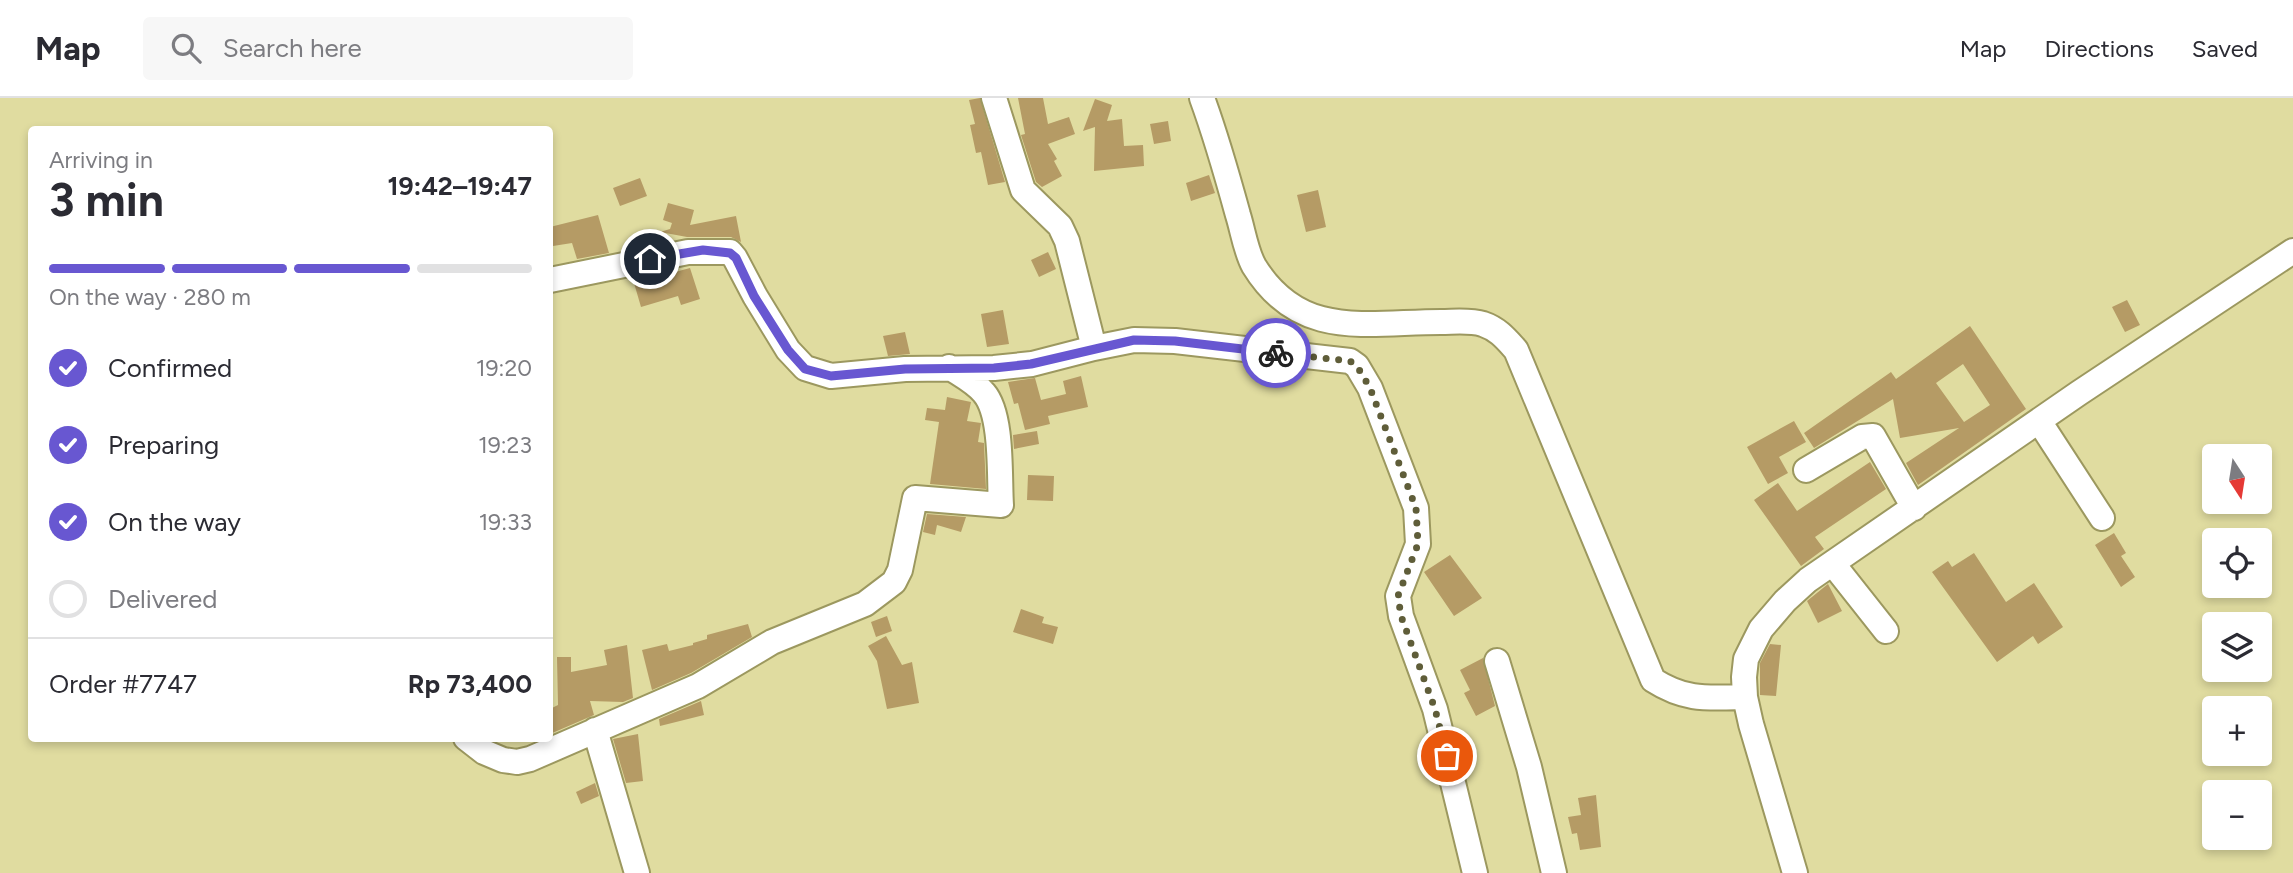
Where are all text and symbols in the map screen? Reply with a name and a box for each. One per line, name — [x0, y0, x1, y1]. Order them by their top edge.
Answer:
search box — [143, 17, 633, 80]
text: Map — [35, 29, 101, 68]
icon: search — [167, 29, 205, 67]
text: Search here — [223, 32, 362, 64]
text: Map — [1960, 34, 2006, 63]
text: Directions — [2044, 34, 2154, 63]
text: Saved — [2192, 34, 2258, 63]
text: Arriving in — [49, 146, 153, 174]
text: 19:42–19:47 — [388, 170, 532, 202]
text: 3 min — [49, 172, 164, 228]
pin — [620, 229, 680, 289]
icon: home — [631, 240, 669, 278]
text: On the way · 280 m — [49, 283, 251, 311]
courier — [1241, 318, 1311, 388]
icon: bike — [1257, 334, 1295, 372]
icon: check — [49, 349, 87, 387]
text: Confirmed — [108, 352, 232, 384]
text: 19:20 — [476, 354, 532, 382]
icon: check — [49, 426, 87, 464]
text: Preparing — [108, 429, 219, 461]
text: 19:23 — [478, 431, 532, 459]
north arrow — [2202, 444, 2272, 514]
map controls — [2202, 444, 2272, 850]
icon: check — [49, 503, 87, 541]
text: On the way — [108, 506, 241, 538]
text: 19:33 — [479, 508, 532, 536]
button: locate — [2202, 528, 2272, 598]
text: Delivered — [108, 583, 217, 615]
button: layers — [2202, 612, 2272, 682]
text: Order #7747 — [49, 668, 197, 700]
text: Rp 73,400 — [408, 668, 532, 700]
button: + — [2202, 696, 2272, 766]
pin — [1417, 726, 1477, 786]
icon: bag — [1428, 737, 1466, 775]
button: − — [2202, 780, 2272, 850]

